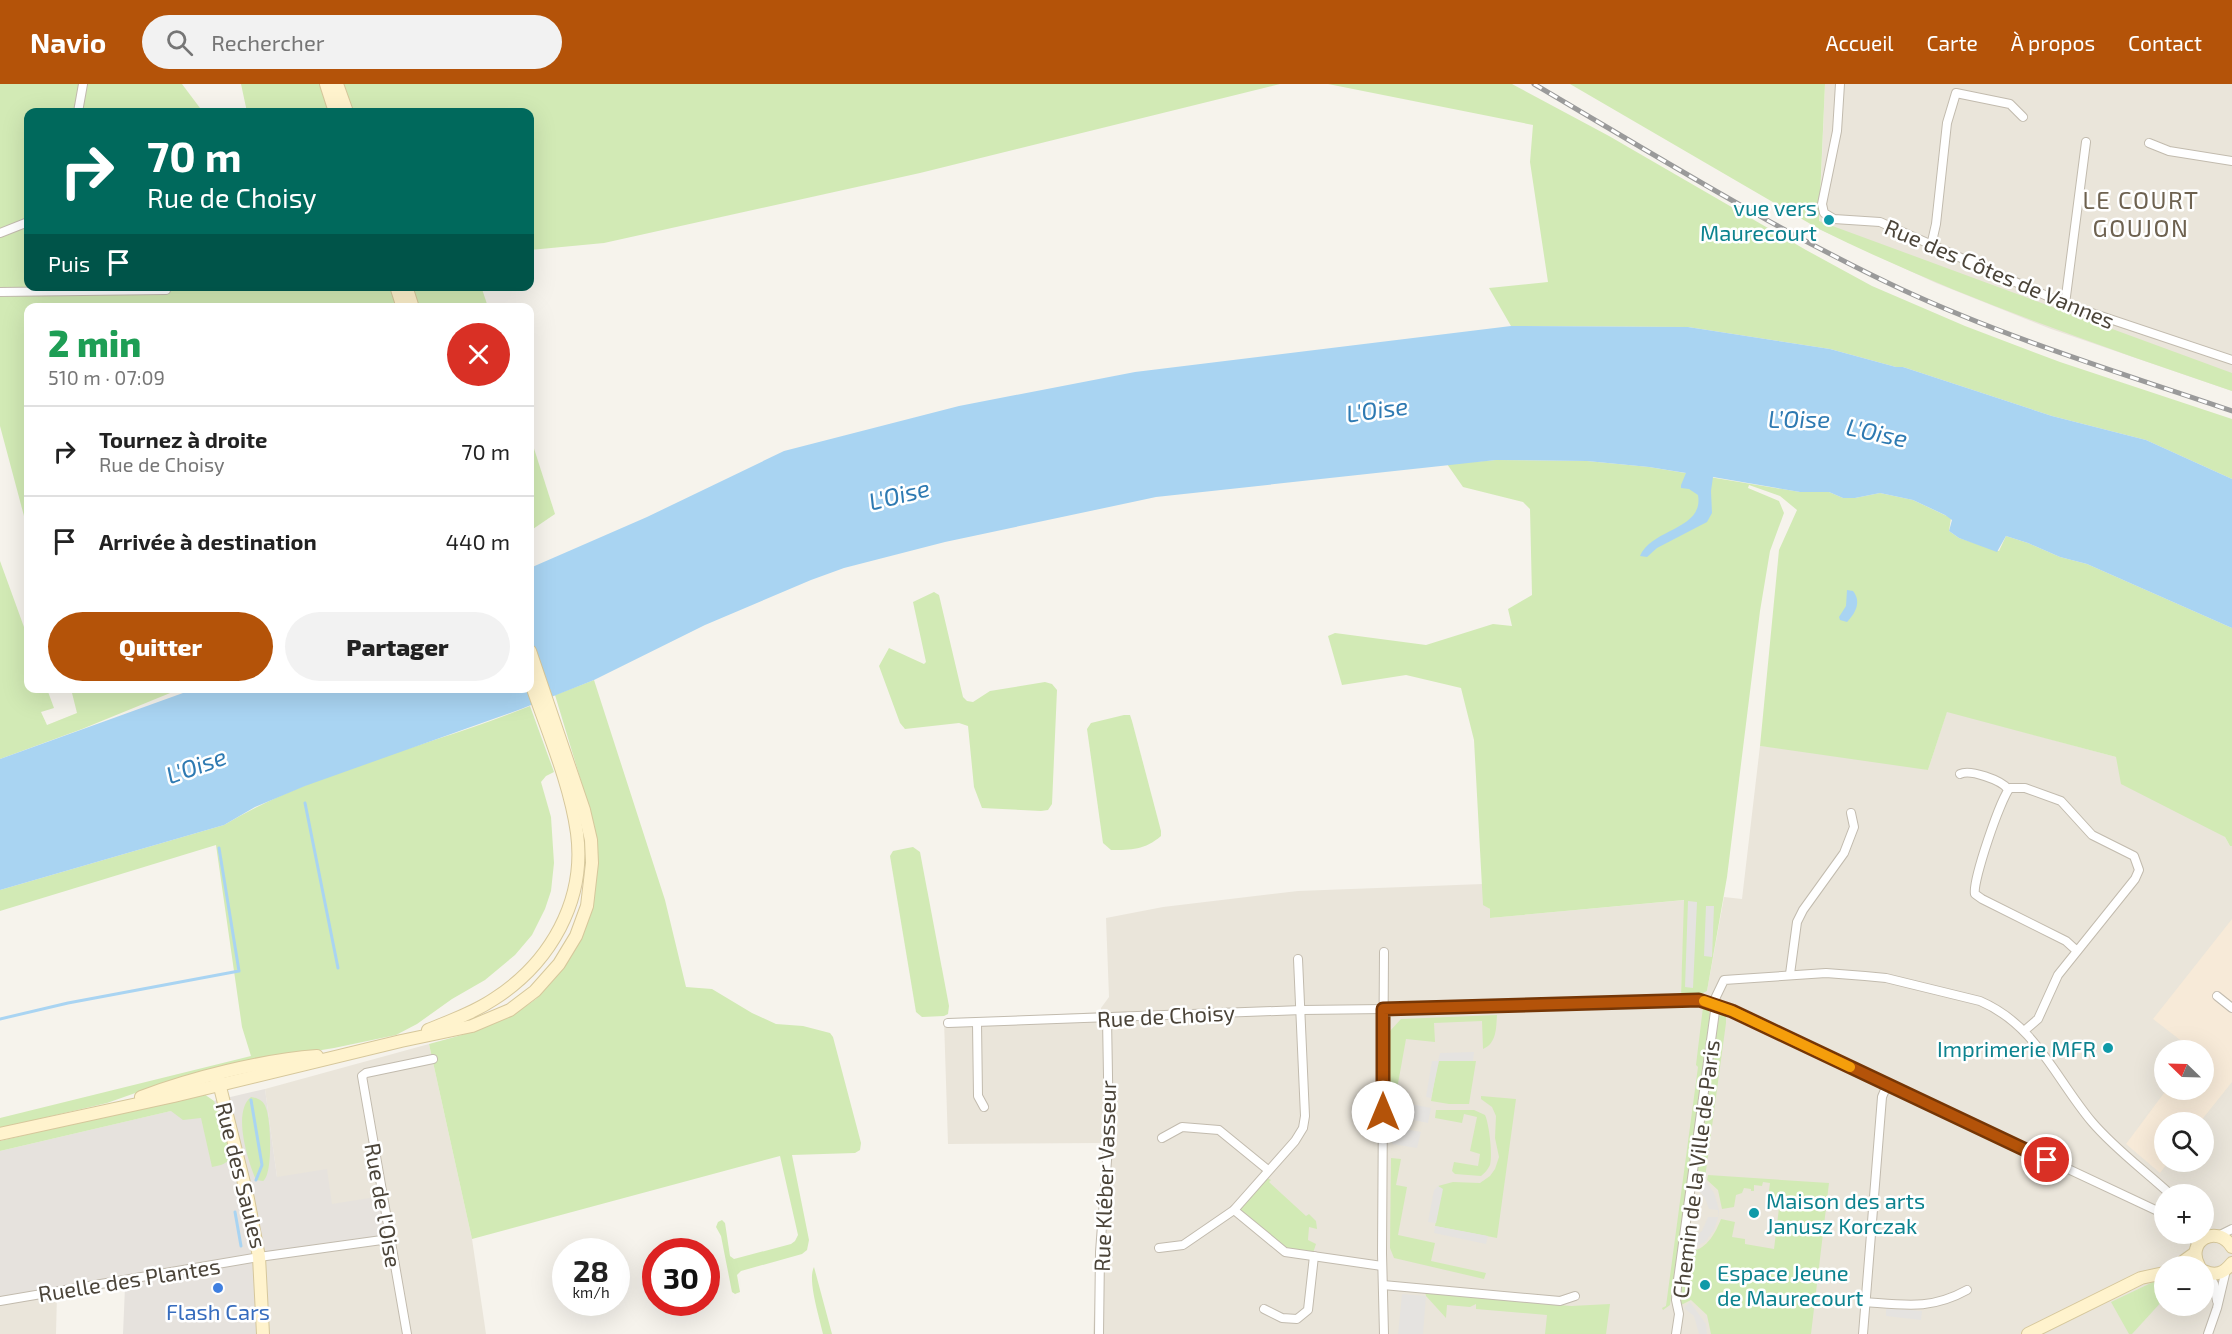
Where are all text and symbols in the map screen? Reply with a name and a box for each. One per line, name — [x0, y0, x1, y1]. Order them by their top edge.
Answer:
search box — [142, 15, 562, 69]
text: Navio — [30, 25, 106, 59]
icon: search — [163, 26, 196, 59]
text: Rechercher — [211, 29, 325, 55]
text: Accueil — [1825, 30, 1894, 55]
text: Carte — [1927, 30, 1978, 55]
text: À propos — [2011, 30, 2095, 55]
text: Contact — [2128, 30, 2202, 55]
text: 70 m — [147, 130, 242, 180]
icon: right — [48, 132, 126, 210]
text: Rue de Choisy — [147, 181, 317, 213]
district label: LE COURT GOUJON — [2082, 185, 2200, 242]
place label: vue vers Maurecourt — [1700, 194, 1817, 245]
marker: vue vers Maurecourt — [1822, 213, 1836, 227]
street label: Rue des Côtes de Vannes — [1881, 213, 2119, 333]
icon: arrive — [102, 246, 135, 279]
text: Puis — [48, 250, 90, 276]
text: 2 min — [48, 321, 141, 364]
button: close — [447, 323, 510, 386]
text: 510 m · 07:09 — [48, 365, 165, 389]
water label: L'Oise — [1344, 390, 1410, 428]
water label: L’Oise — [1768, 404, 1830, 433]
water label: L'Oise — [1844, 411, 1910, 453]
text: Tournez à droite — [99, 426, 268, 452]
icon: right — [48, 435, 81, 468]
text: 70 m — [461, 438, 510, 464]
text: Rue de Choisy — [99, 452, 225, 476]
water label: L'Oise — [865, 472, 933, 516]
icon: arrive — [48, 525, 81, 558]
text: Arrivée à destination — [99, 528, 317, 554]
text: 440 m — [445, 528, 510, 554]
button: Quitter — [48, 612, 273, 681]
button: Partager — [285, 612, 510, 681]
water label: L'Oise — [162, 741, 230, 789]
street label: Rue de Choisy — [1096, 998, 1236, 1032]
place label: Imprimerie MFR — [1937, 1035, 2096, 1061]
street label: Chemin de la Ville de Paris — [1666, 1038, 1724, 1300]
north arrow — [2154, 1040, 2214, 1100]
map controls — [2154, 1040, 2214, 1316]
marker: Imprimerie MFR — [2101, 1041, 2115, 1055]
street label: Rue Kléber Vasseur — [1088, 1080, 1120, 1272]
position arrow — [1351, 1080, 1415, 1144]
street label: Rue des Saules — [211, 1099, 273, 1251]
button: search — [2154, 1112, 2214, 1172]
pin — [2021, 1134, 2072, 1185]
street label: Rue de l'Oise — [360, 1141, 408, 1269]
icon: arrive — [2030, 1143, 2063, 1176]
button: + — [2154, 1184, 2214, 1244]
place label: Maison des arts Janusz Korczak — [1766, 1187, 1925, 1238]
marker: Maison des arts Janusz Korczak — [1747, 1206, 1761, 1220]
speed limit sign: 30 — [642, 1238, 720, 1316]
street label: Ruelle des Plantes — [36, 1252, 222, 1306]
text: 28 — [573, 1252, 609, 1288]
button: − — [2154, 1256, 2214, 1316]
place label: Espace Jeune de Maurecourt — [1717, 1259, 1863, 1310]
marker: Espace Jeune de Maurecourt — [1698, 1278, 1712, 1292]
marker: Flash Cars — [211, 1281, 225, 1295]
text: km/h — [572, 1283, 610, 1301]
place label: Flash Cars — [166, 1298, 270, 1324]

